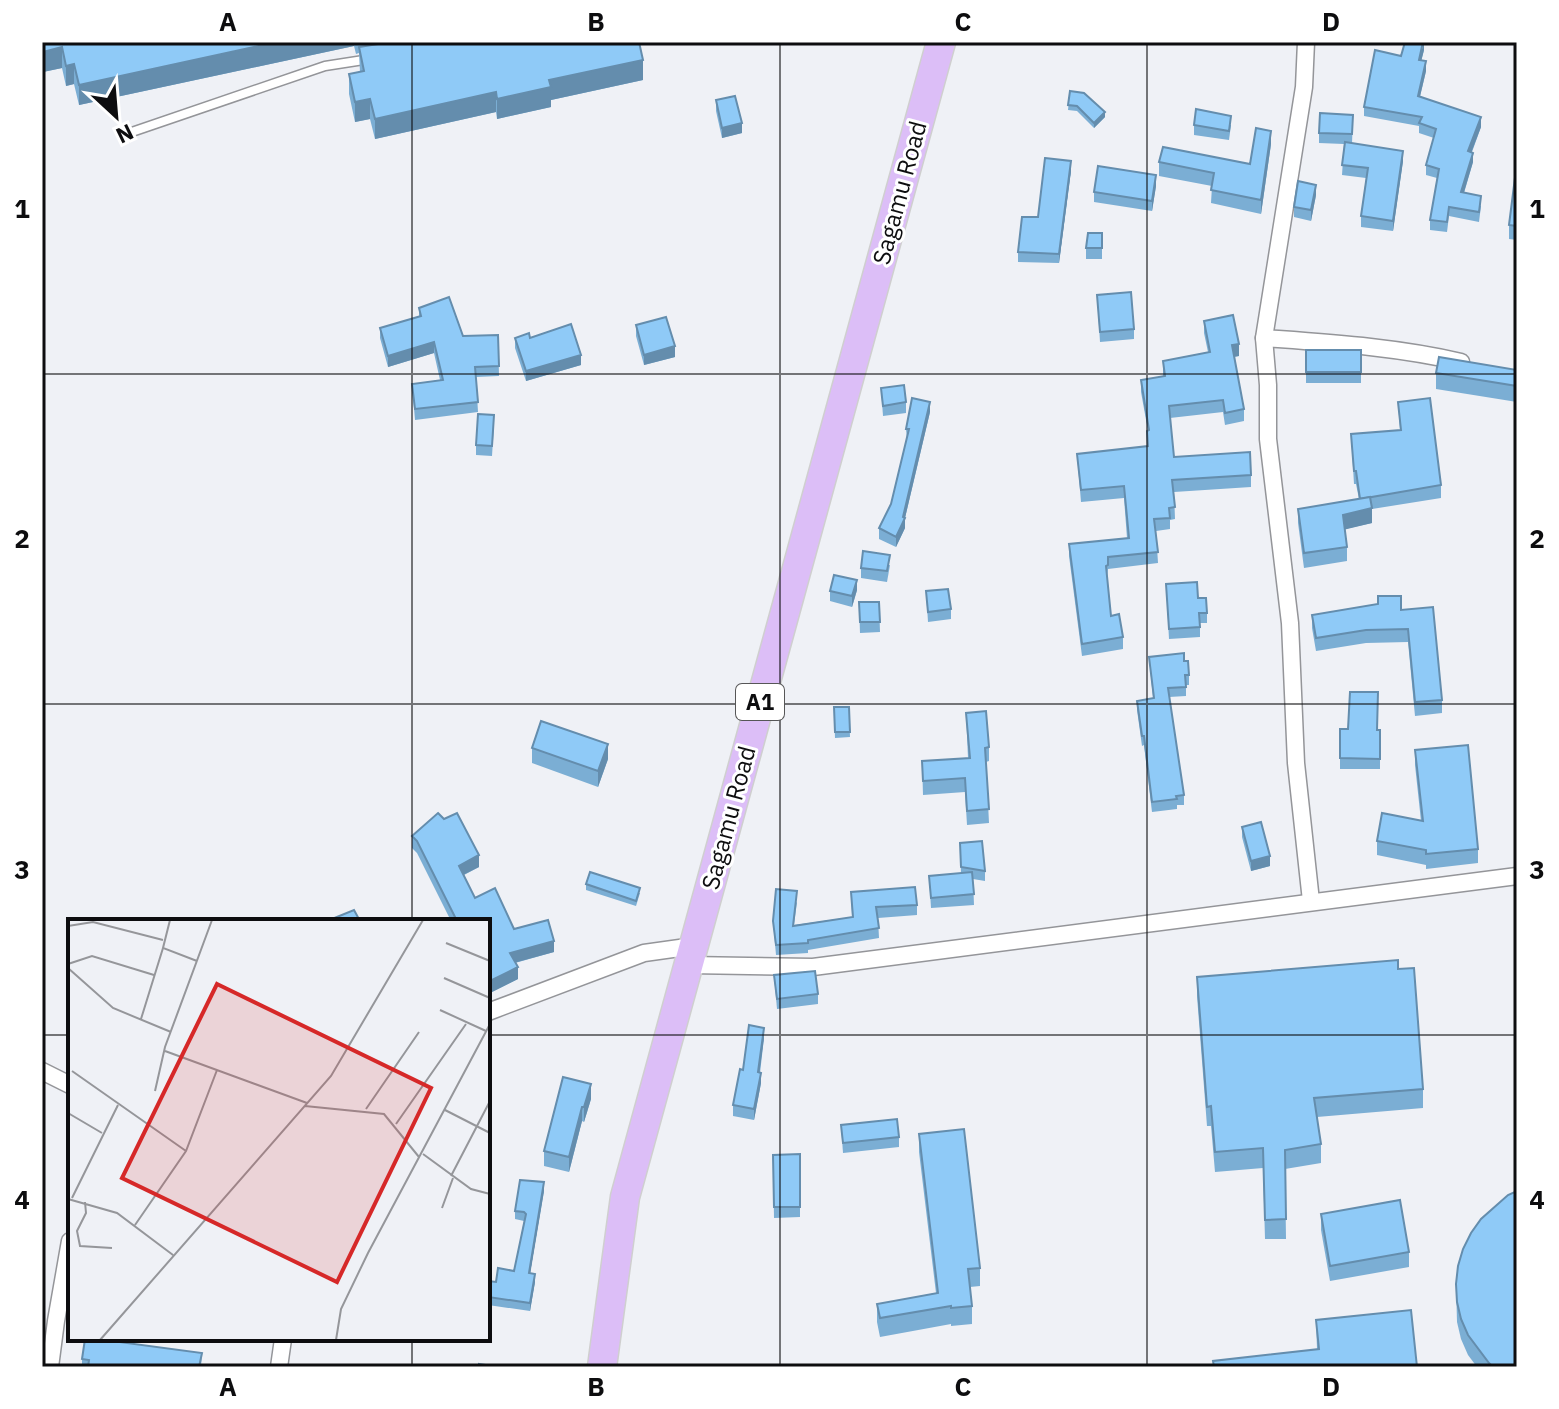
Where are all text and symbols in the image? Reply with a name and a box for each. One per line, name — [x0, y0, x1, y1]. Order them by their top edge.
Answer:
text: A — [219, 4, 237, 38]
text: B — [587, 4, 605, 38]
text: C — [955, 4, 972, 38]
text: D — [1322, 4, 1340, 38]
north arrow — [76, 76, 156, 156]
street label: Sagamu Road — [864, 117, 934, 268]
text: N — [111, 118, 139, 151]
text: 1 — [14, 191, 30, 225]
text: 1 — [1529, 191, 1545, 225]
text: 2 — [14, 521, 30, 555]
text: 2 — [1529, 521, 1545, 555]
road number: A1 — [736, 684, 784, 720]
street label: Sagamu Road — [693, 742, 763, 893]
text: 3 — [14, 852, 30, 886]
text: 3 — [1529, 852, 1545, 886]
inset map — [68, 919, 490, 1341]
text: 4 — [14, 1182, 30, 1216]
text: 4 — [1529, 1182, 1545, 1216]
text: A — [219, 1369, 237, 1403]
text: B — [587, 1369, 605, 1403]
text: C — [955, 1369, 972, 1403]
text: D — [1322, 1369, 1340, 1403]

